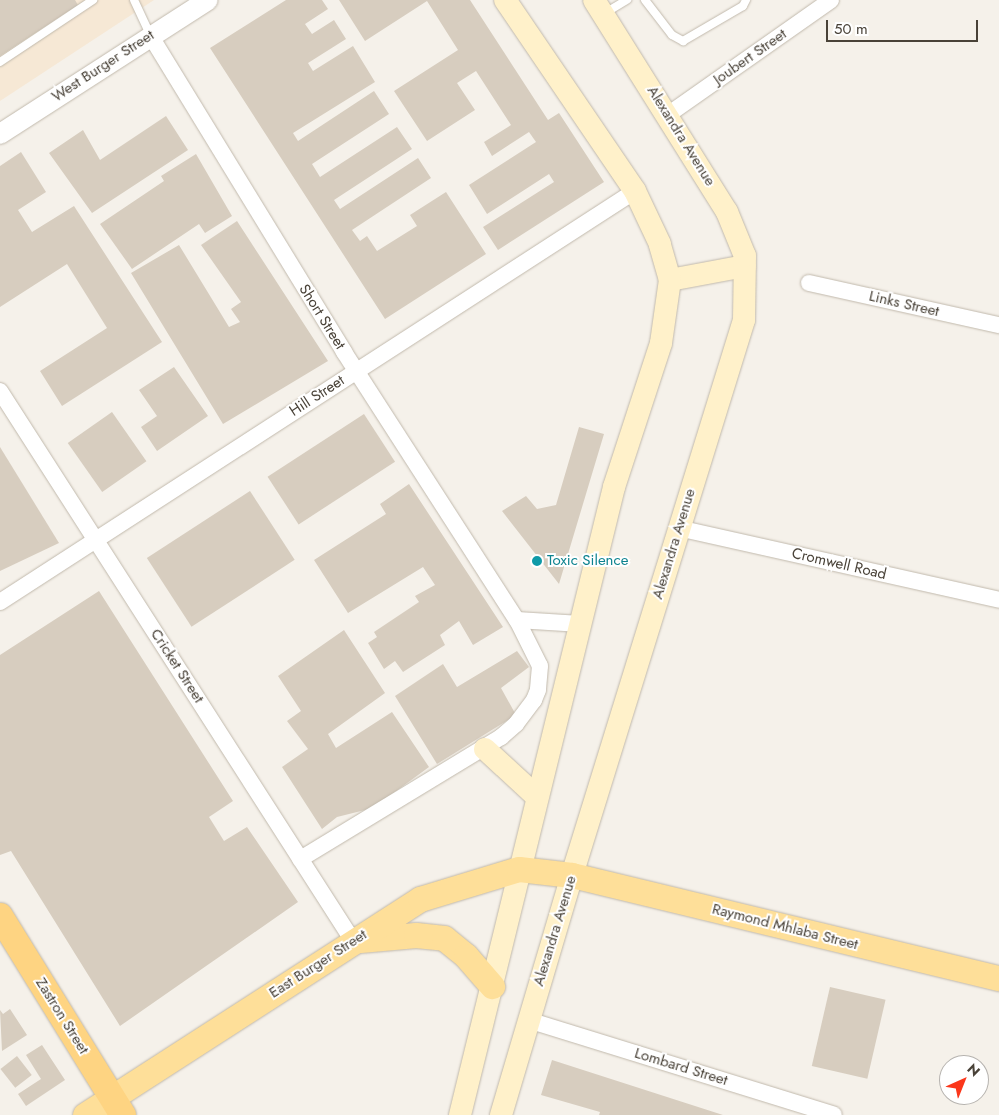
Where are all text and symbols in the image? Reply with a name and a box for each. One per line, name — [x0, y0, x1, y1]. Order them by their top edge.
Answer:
scale bar — [829, 10, 982, 42]
text: 50 m — [834, 18, 868, 40]
street label: Joubert Street — [710, 25, 790, 89]
street label: West Burger Street — [48, 26, 158, 106]
street label: Alexandra Avenue — [643, 83, 719, 189]
street label: Short Street — [295, 281, 349, 353]
street label: Links Street — [867, 287, 941, 321]
street label: Hill Street — [286, 372, 348, 420]
street label: Alexandra Avenue — [649, 487, 699, 601]
street label: Cromwell Road — [790, 544, 888, 584]
place label: Toxic Silence — [547, 552, 628, 570]
marker: Toxic Silence — [531, 555, 543, 567]
street label: Cricket Street — [146, 626, 208, 706]
street label: Alexandra Avenue — [530, 874, 580, 988]
street label: Raymond Mhlaba Street — [710, 900, 860, 954]
street label: East Burger Street — [266, 926, 370, 1002]
street label: Zastron Street — [31, 975, 93, 1057]
street label: Lombard Street — [632, 1044, 730, 1090]
north arrow — [939, 1055, 989, 1105]
text: N — [963, 1059, 985, 1081]

